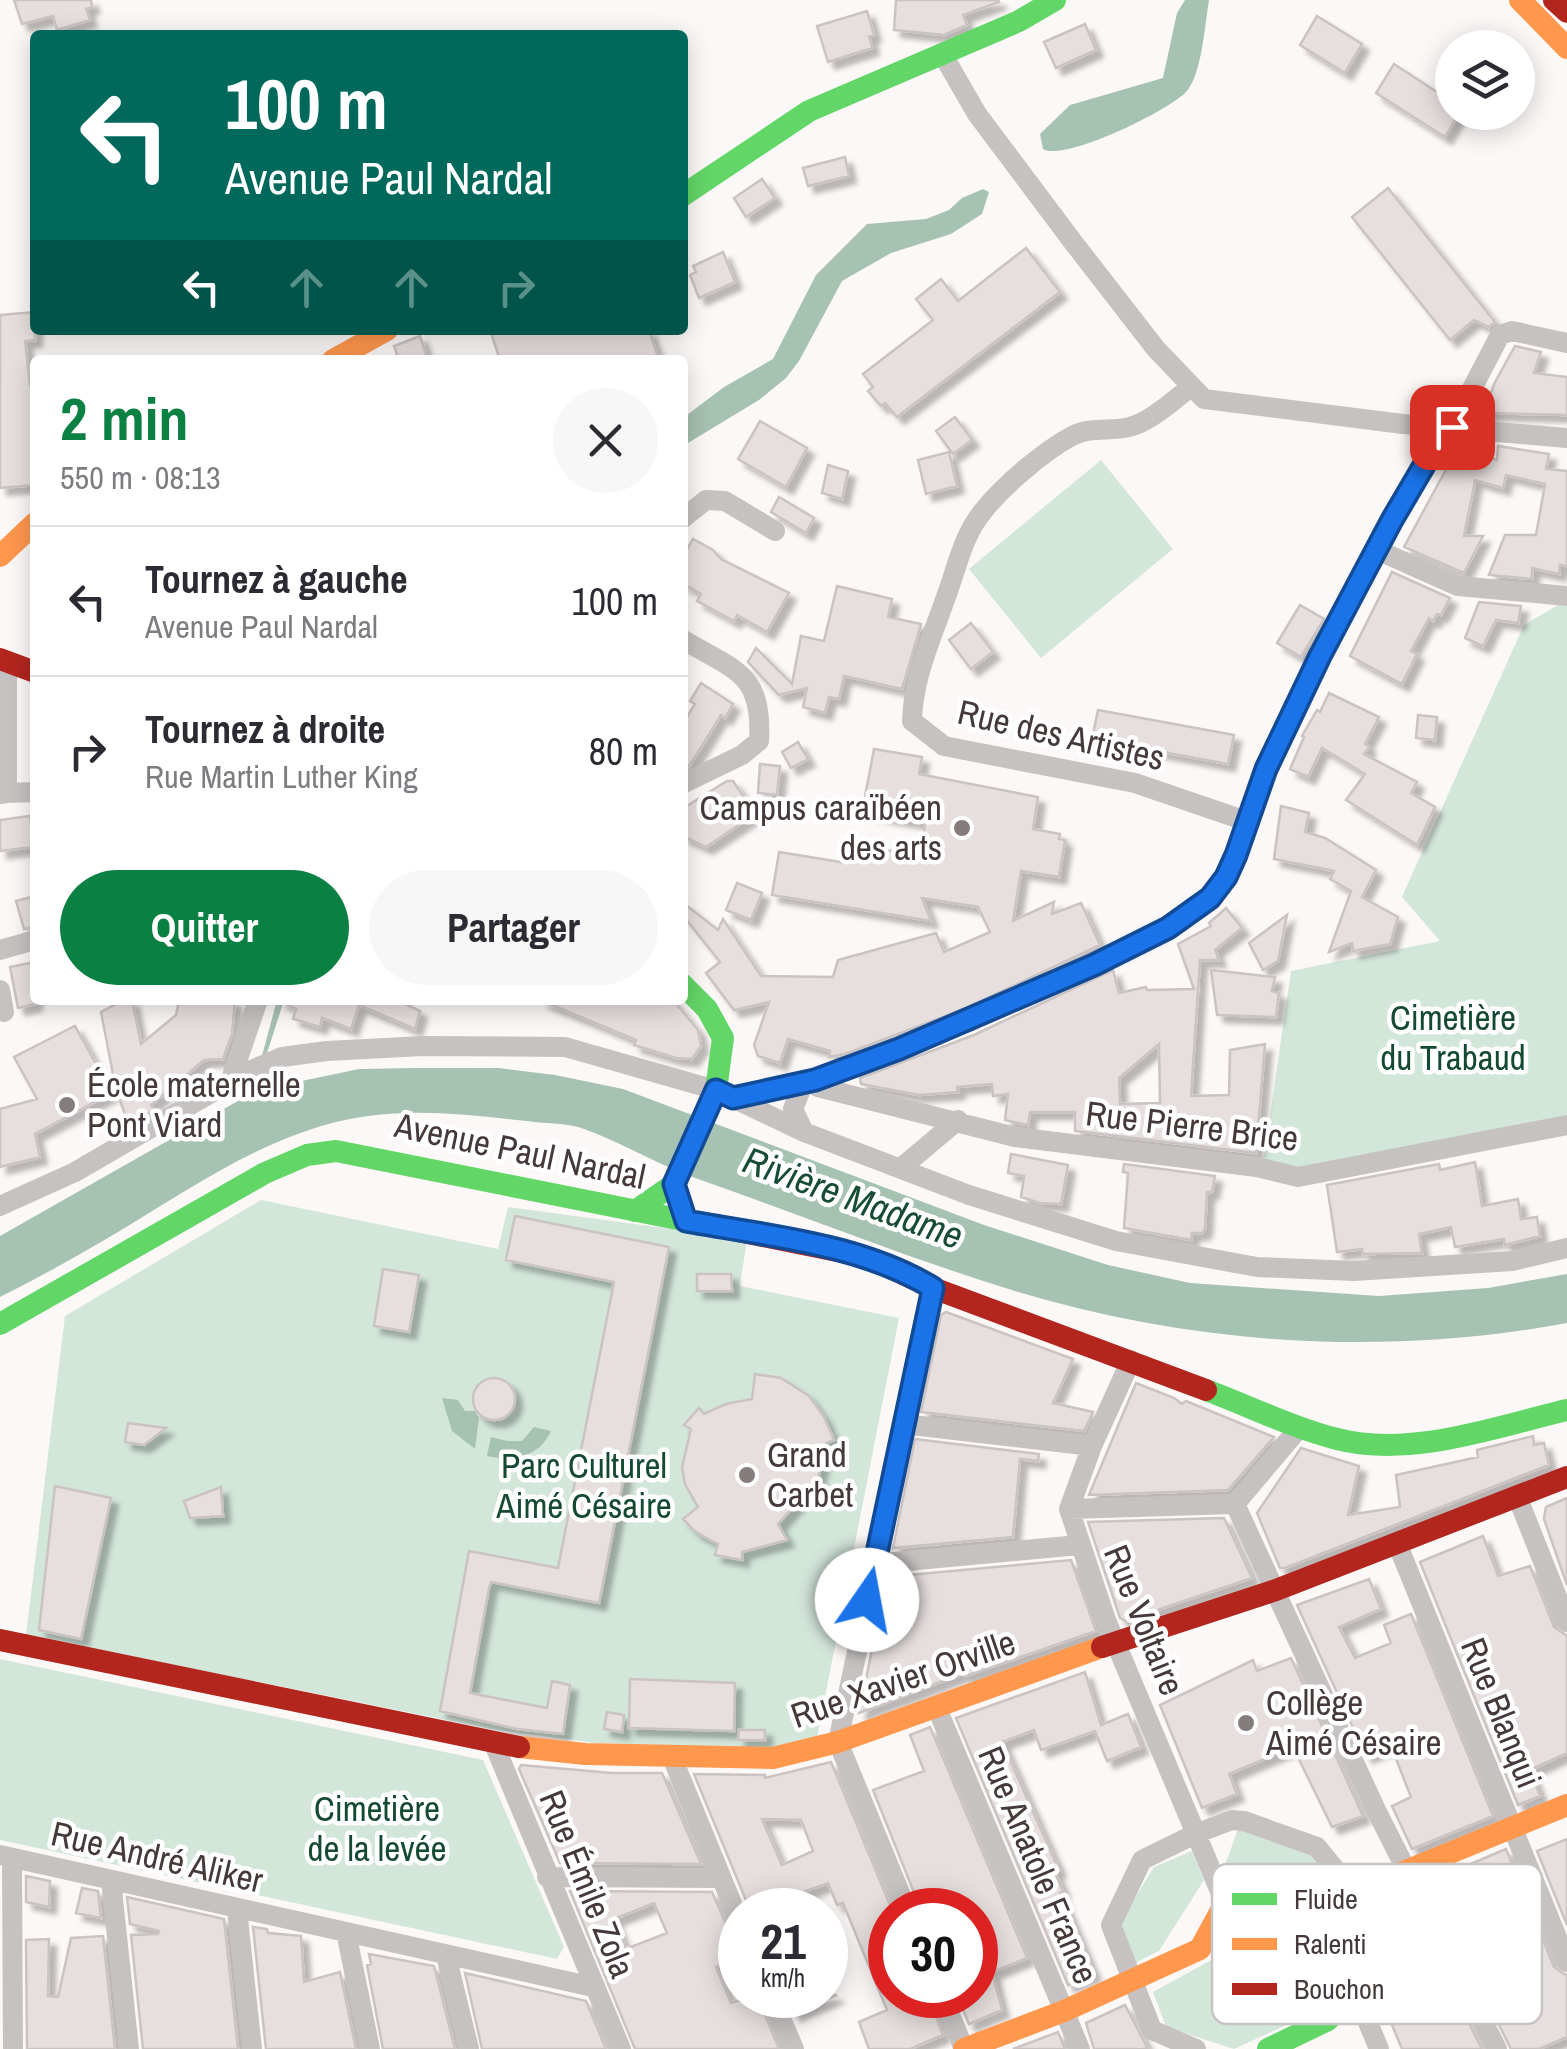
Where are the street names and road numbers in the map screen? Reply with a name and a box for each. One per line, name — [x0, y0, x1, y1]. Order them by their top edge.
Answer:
street label: Rue des Artistes — [953, 688, 1169, 781]
street label: Rue Pierre Brice — [1083, 1089, 1301, 1162]
street label: Avenue Paul Nardal — [390, 1101, 650, 1200]
street label: Rue Voltaire — [1093, 1538, 1196, 1702]
street label: Rue Xavier Orville — [785, 1618, 1021, 1739]
street label: Rue Blanqui — [1450, 1631, 1553, 1795]
street label: Rue Anatole France — [967, 1739, 1110, 1991]
street label: Rue Émile Zola — [529, 1783, 646, 1984]
street label: Rue André Aliker — [47, 1809, 268, 1904]

